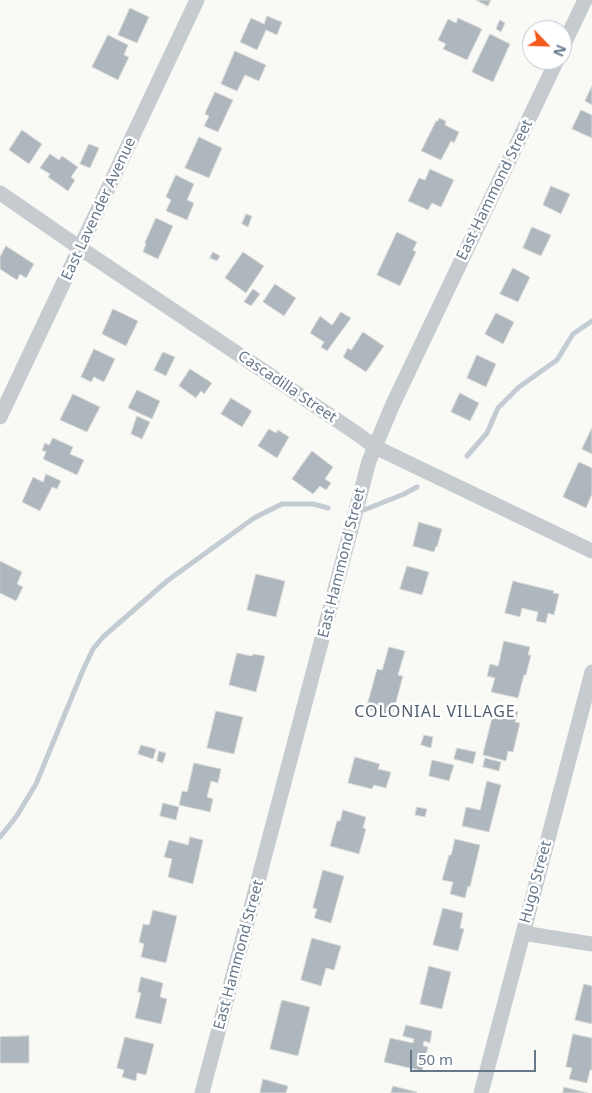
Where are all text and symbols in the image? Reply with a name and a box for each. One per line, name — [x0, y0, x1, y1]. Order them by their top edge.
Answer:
north arrow — [522, 20, 572, 70]
text: N — [549, 42, 571, 60]
street label: East Hammond Street — [453, 117, 537, 263]
street label: East Lavender Avenue — [58, 135, 140, 283]
street label: Cascadilla Street — [234, 347, 340, 427]
street label: East Hammond Street — [315, 486, 369, 640]
district label: COLONIAL VILLAGE — [352, 702, 518, 722]
street label: Hugo Street — [516, 839, 556, 925]
street label: East Hammond Street — [210, 878, 268, 1032]
scale bar — [412, 1040, 538, 1072]
text: 50 m — [418, 1049, 453, 1069]

